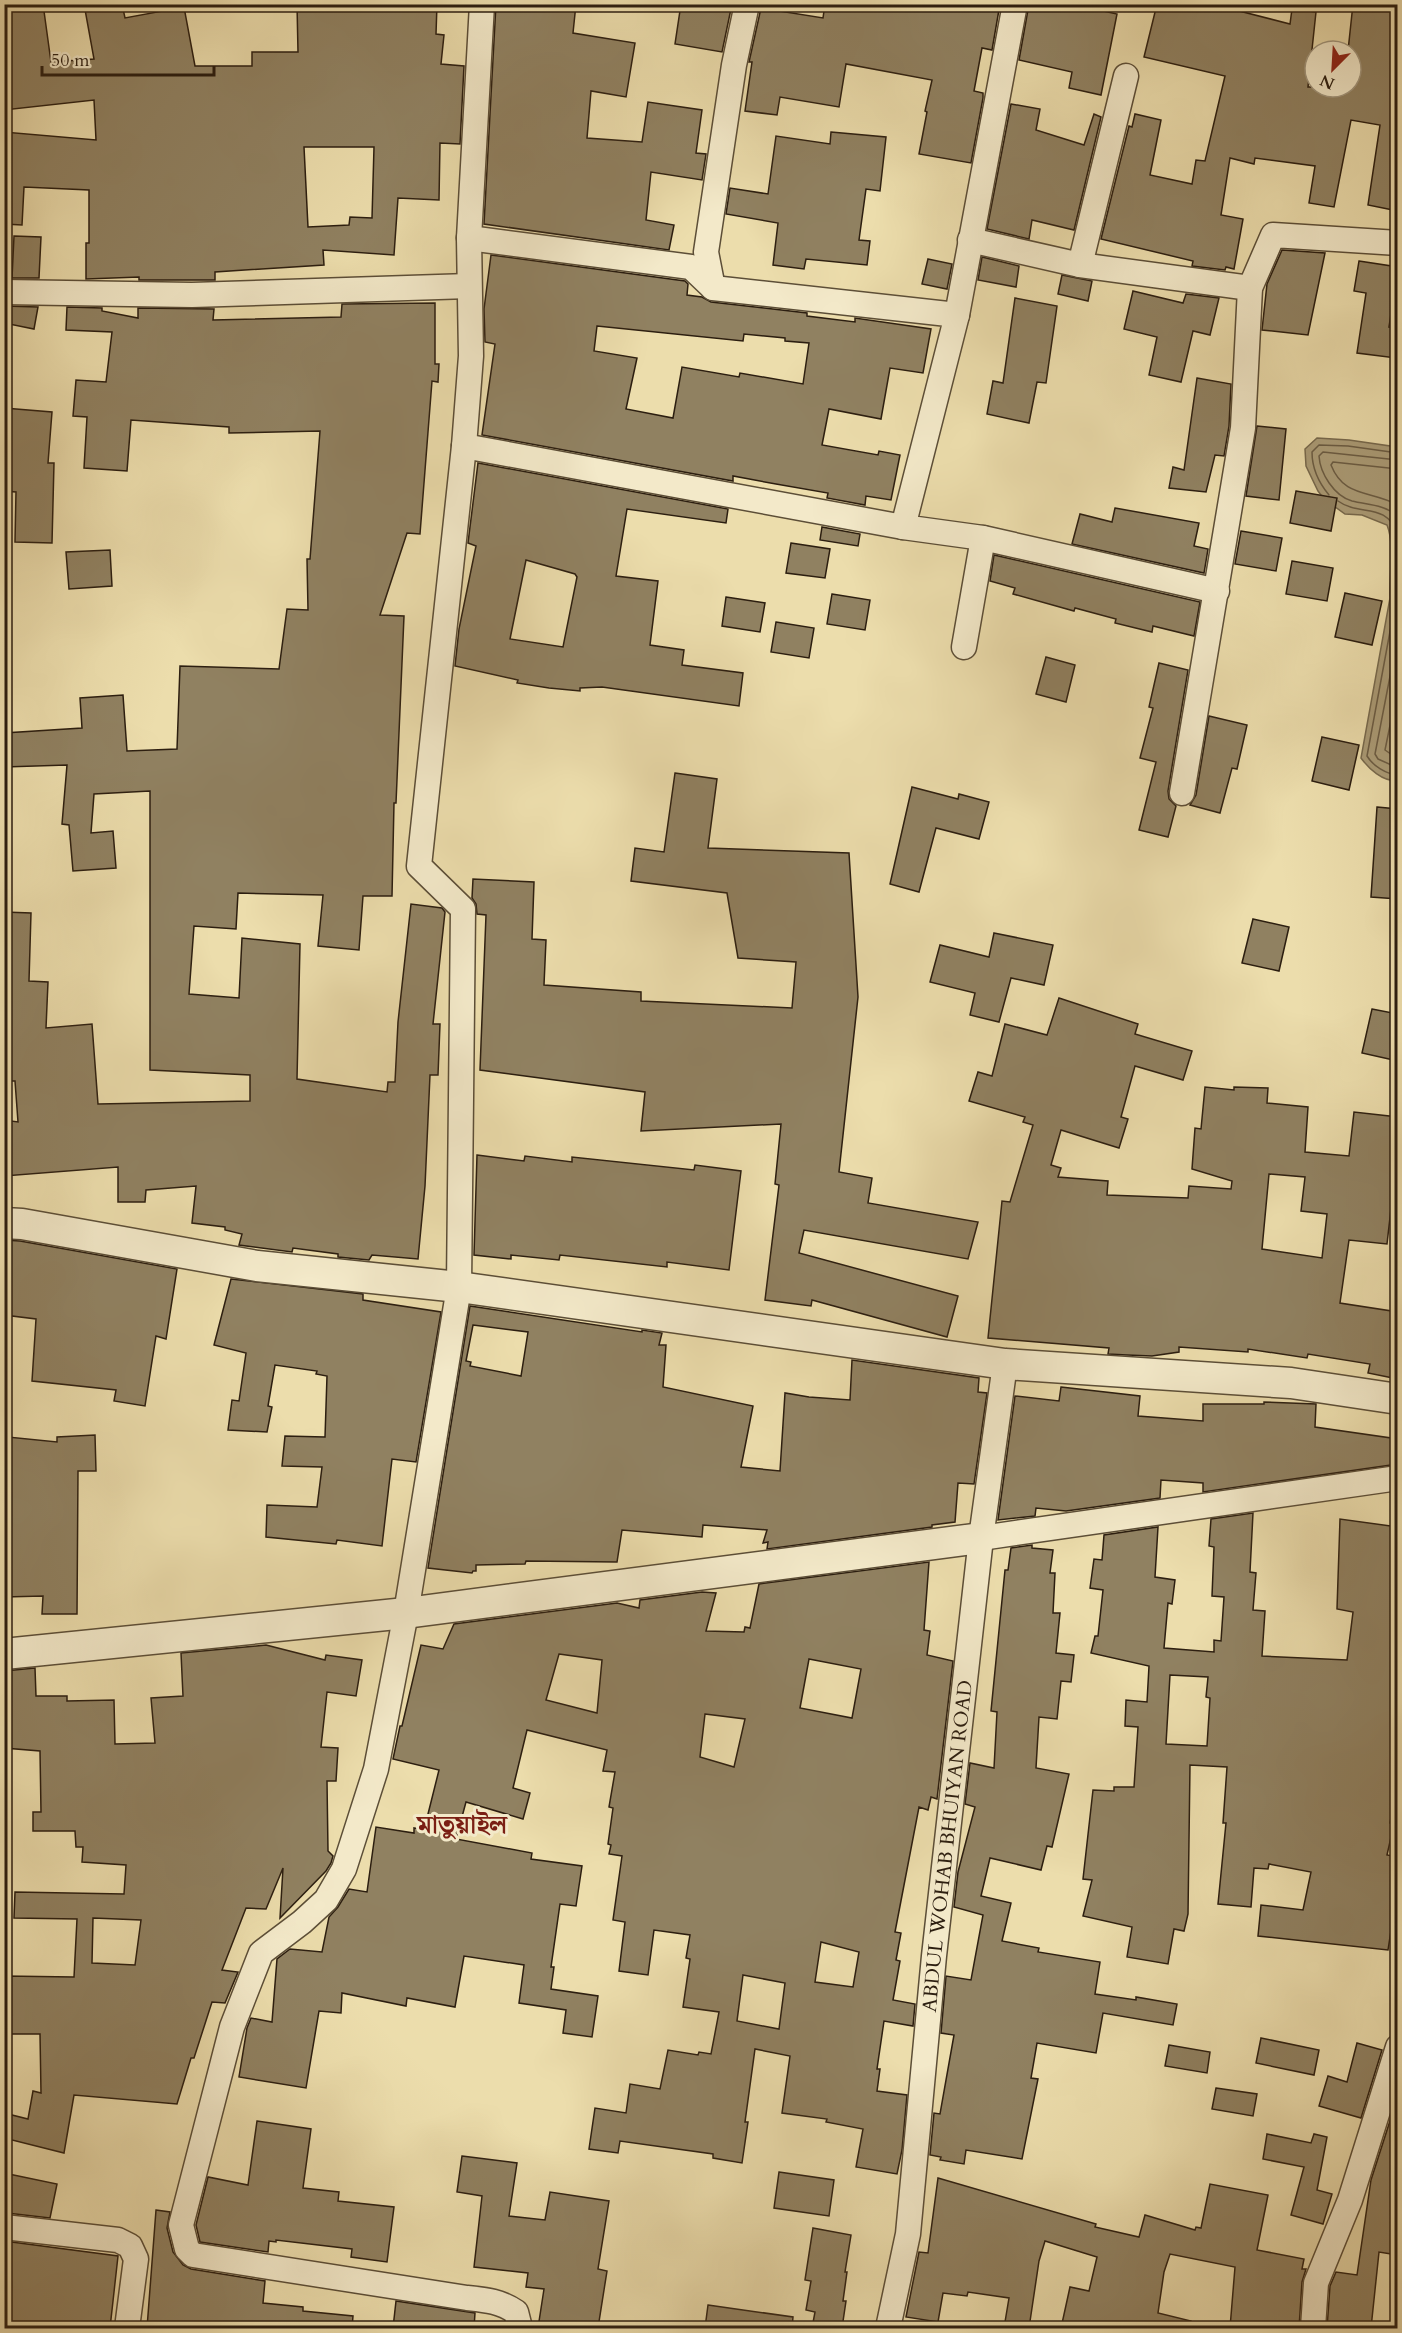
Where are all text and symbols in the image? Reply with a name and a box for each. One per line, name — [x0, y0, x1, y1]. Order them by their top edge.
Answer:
scale bar — [42, 39, 214, 77]
north arrow — [1303, 39, 1363, 99]
text: 50 m — [51, 48, 90, 73]
text: N — [1316, 69, 1338, 95]
street label: ABDUL WOHAB BHUIYAN ROAD — [915, 1679, 978, 2013]
district label: মাতুয়াইল — [416, 1807, 509, 1842]

